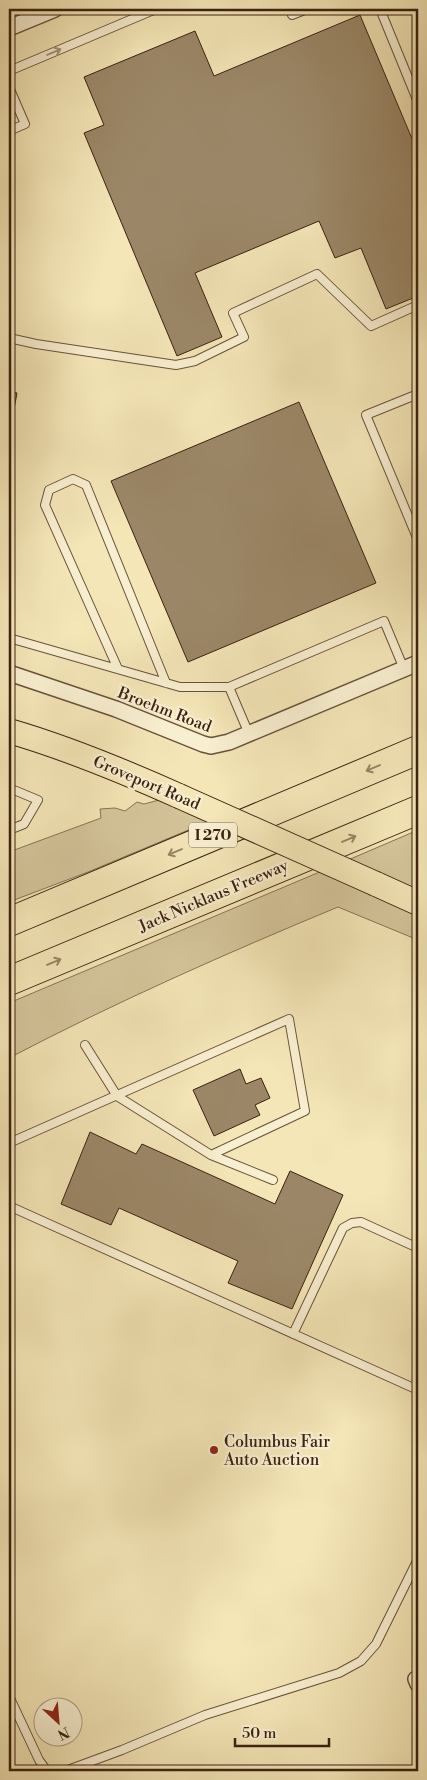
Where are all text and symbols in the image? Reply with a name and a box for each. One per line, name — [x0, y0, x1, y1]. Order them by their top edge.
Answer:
one-way arrow — [46, 47, 61, 56]
street label: Broehm Road — [114, 683, 214, 737]
street label: Groveport Road — [90, 751, 203, 815]
one-way arrow — [366, 764, 381, 774]
road number: I 270 — [189, 822, 237, 848]
one-way arrow — [341, 834, 356, 843]
one-way arrow — [168, 847, 183, 857]
street label: Jack Nicklaus Freeway — [135, 855, 291, 937]
one-way arrow — [46, 957, 61, 967]
place label: Columbus Fair Auto Auction — [223, 1432, 330, 1470]
marker: Columbus Fair Auto Auction — [208, 1444, 220, 1456]
north arrow — [32, 1698, 82, 1748]
scale bar — [235, 1715, 328, 1747]
text: N — [54, 1722, 72, 1743]
text: 50 m — [242, 1724, 276, 1743]

